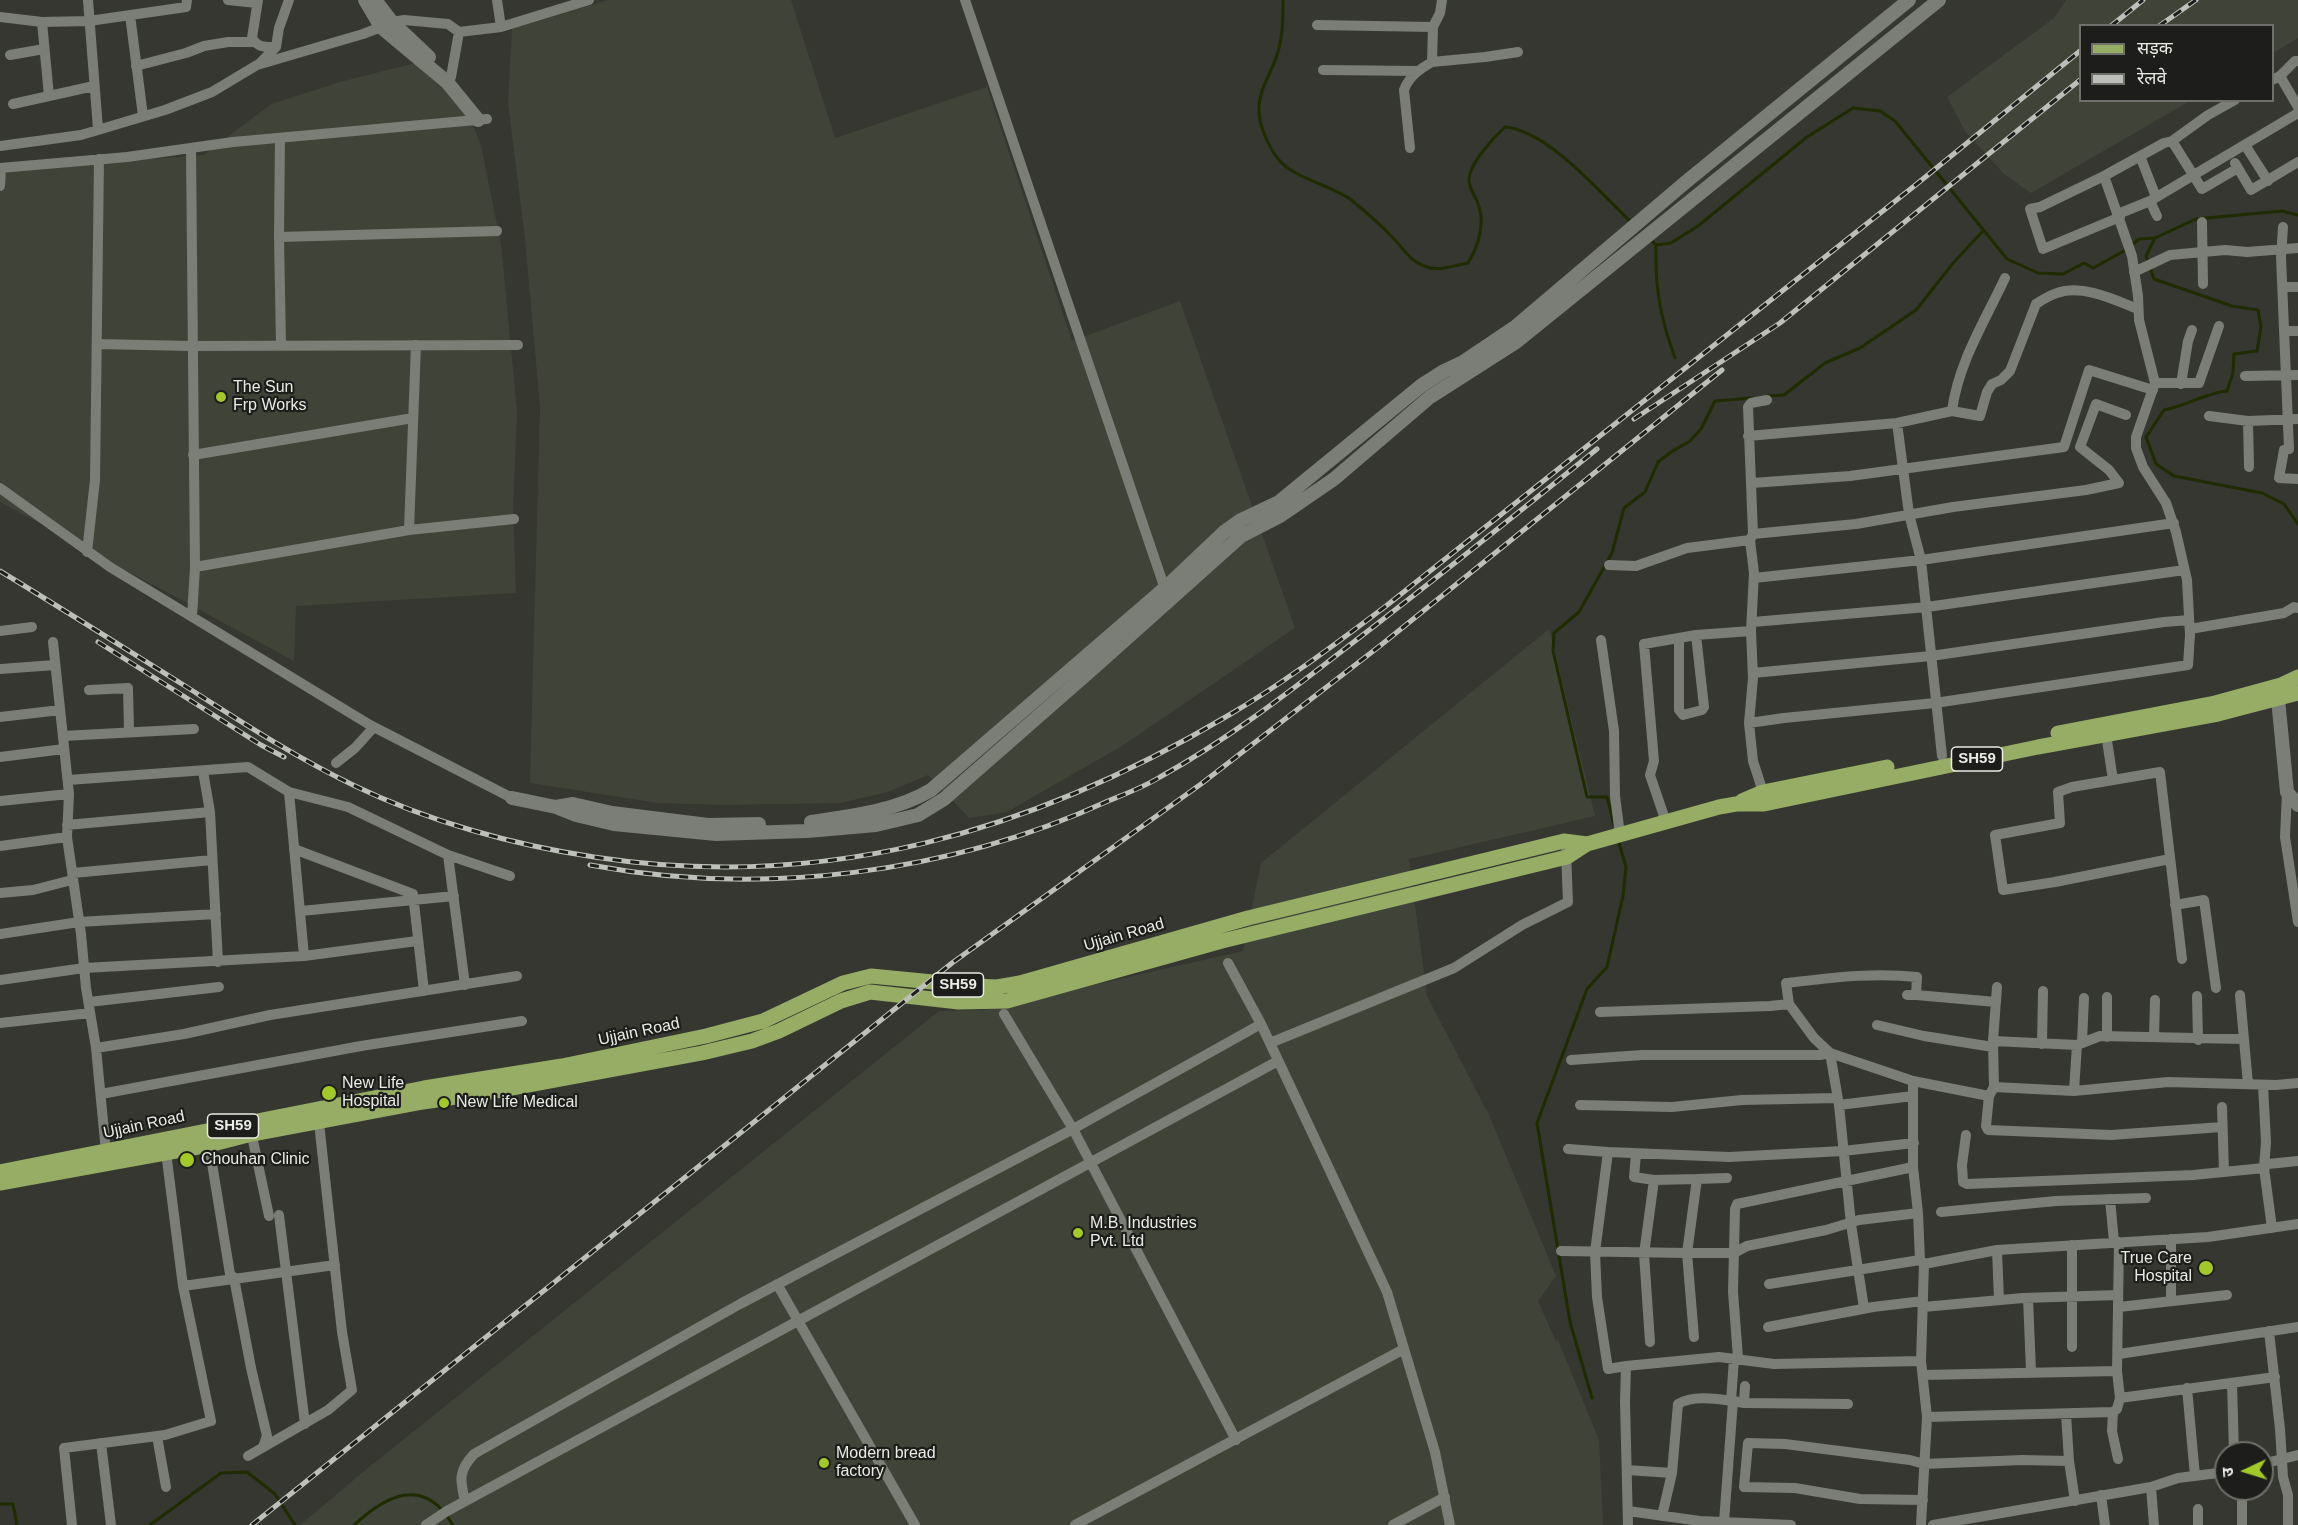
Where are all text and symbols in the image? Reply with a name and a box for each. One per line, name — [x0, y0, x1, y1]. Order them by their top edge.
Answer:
legend — [2079, 24, 2274, 102]
text: सड़क — [2137, 38, 2173, 58]
text: रेलवे — [2137, 68, 2167, 88]
place label: The Sun Frp Works — [233, 378, 306, 416]
marker: The Sun Frp Works — [214, 390, 228, 404]
road number: SH59 — [1952, 747, 2002, 771]
street label: Ujjain Road — [1082, 914, 1166, 956]
road number: SH59 — [932, 973, 984, 997]
street label: Ujjain Road — [597, 1014, 681, 1050]
place label: New Life Hospital — [342, 1074, 404, 1112]
marker: New Life Hospital — [320, 1084, 338, 1102]
place label: New Life Medical — [456, 1093, 578, 1113]
marker: New Life Medical — [437, 1096, 451, 1110]
street label: Ujjain Road — [102, 1107, 186, 1143]
road number: SH59 — [208, 1114, 258, 1138]
place label: Chouhan Clinic — [201, 1150, 310, 1170]
marker: Chouhan Clinic — [178, 1151, 196, 1169]
place label: M.B. Industries Pvt. Ltd — [1090, 1214, 1197, 1252]
marker: M.B. Industries Pvt. Ltd — [1071, 1226, 1085, 1240]
place label: True Care Hospital — [2121, 1249, 2192, 1287]
marker: True Care Hospital — [2197, 1259, 2215, 1277]
north arrow — [2214, 1441, 2274, 1501]
place label: Modern bread factory — [836, 1444, 936, 1482]
marker: Modern bread factory — [817, 1456, 831, 1470]
text: उ — [2219, 1467, 2236, 1477]

